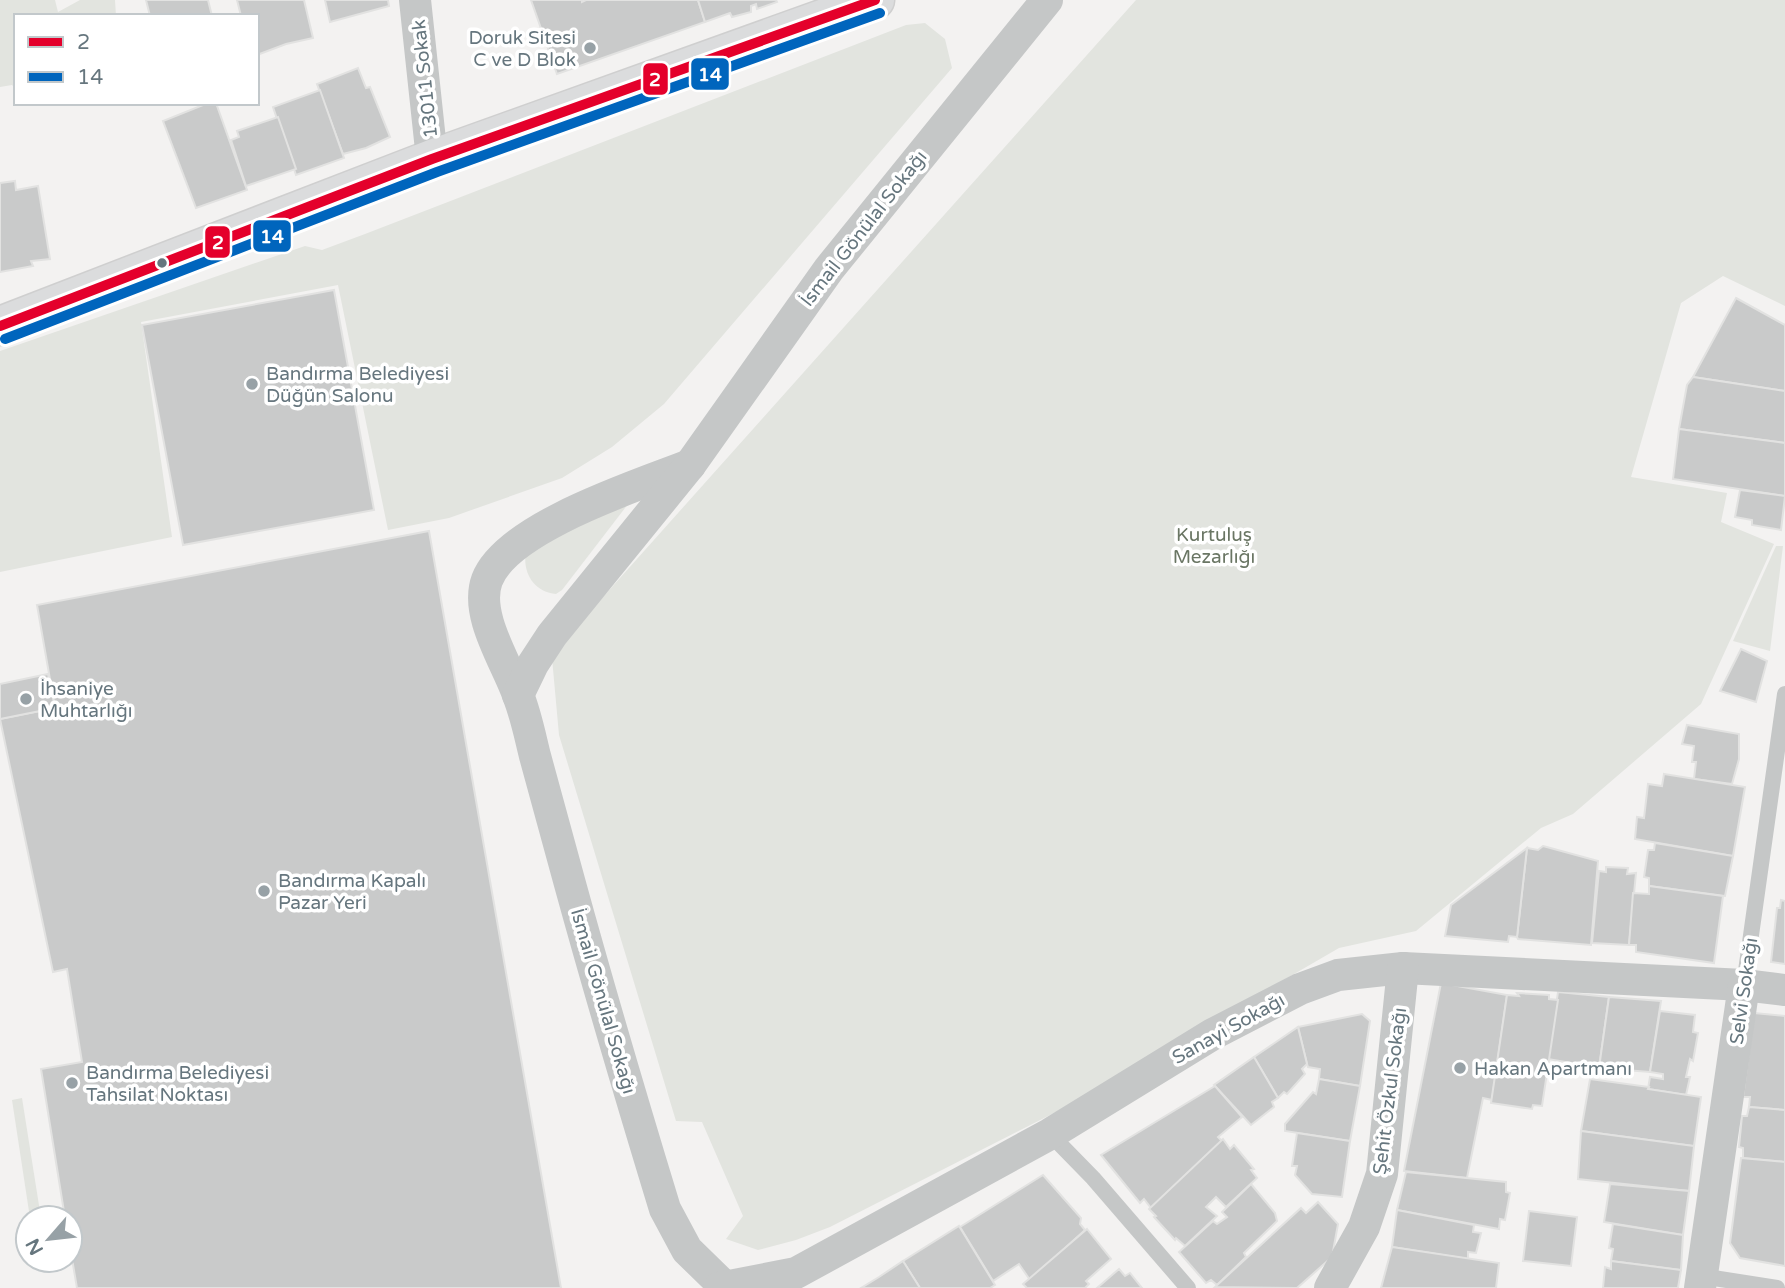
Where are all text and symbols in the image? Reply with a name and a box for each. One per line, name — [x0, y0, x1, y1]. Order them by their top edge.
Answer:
legend — [14, 14, 259, 105]
street label: 13011 Sokak — [408, 19, 442, 139]
place label: Doruk Sitesi C ve D Blok — [468, 27, 576, 71]
text: 2 — [77, 30, 90, 55]
marker: Doruk Sitesi C ve D Blok — [582, 40, 598, 56]
line badge: 14 — [690, 57, 730, 91]
line badge: 2 — [642, 62, 669, 96]
text: 14 — [698, 64, 722, 86]
text: 14 — [77, 65, 103, 90]
text: 2 — [649, 69, 661, 91]
street label: İsmail Gönülal Sokağı — [796, 146, 931, 311]
line badge: 14 — [252, 219, 292, 253]
line badge: 2 — [204, 225, 231, 259]
text: 14 — [260, 226, 284, 248]
text: 2 — [212, 232, 224, 254]
unlabelled marker — [155, 256, 169, 270]
place label: Bandırma Belediyesi Düğün Salonu — [266, 363, 449, 407]
marker: Bandırma Belediyesi Düğün Salonu — [244, 376, 260, 392]
park label: Kurtuluş Mezarlığı — [1173, 524, 1255, 568]
place label: İhsaniye Muhtarlığı — [40, 678, 132, 722]
marker: İhsaniye Muhtarlığı — [18, 691, 34, 707]
place label: Bandırma Kapalı Pazar Yeri — [278, 870, 426, 914]
marker: Bandırma Kapalı Pazar Yeri — [256, 883, 272, 899]
street label: İsmail Gönülal Sokağı — [566, 906, 640, 1096]
street label: Selvi Sokağı — [1726, 936, 1762, 1046]
street label: Sanayi Sokağı — [1168, 989, 1289, 1069]
street label: Şehit Özkul Sokağı — [1369, 1006, 1411, 1176]
place label: Hakan Apartmanı — [1474, 1058, 1632, 1080]
marker: Hakan Apartmanı — [1452, 1060, 1468, 1076]
place label: Bandırma Belediyesi Tahsilat Noktası — [86, 1062, 269, 1106]
marker: Bandırma Belediyesi Tahsilat Noktası — [64, 1075, 80, 1091]
north arrow — [14, 1204, 84, 1274]
text: N — [22, 1235, 48, 1258]

